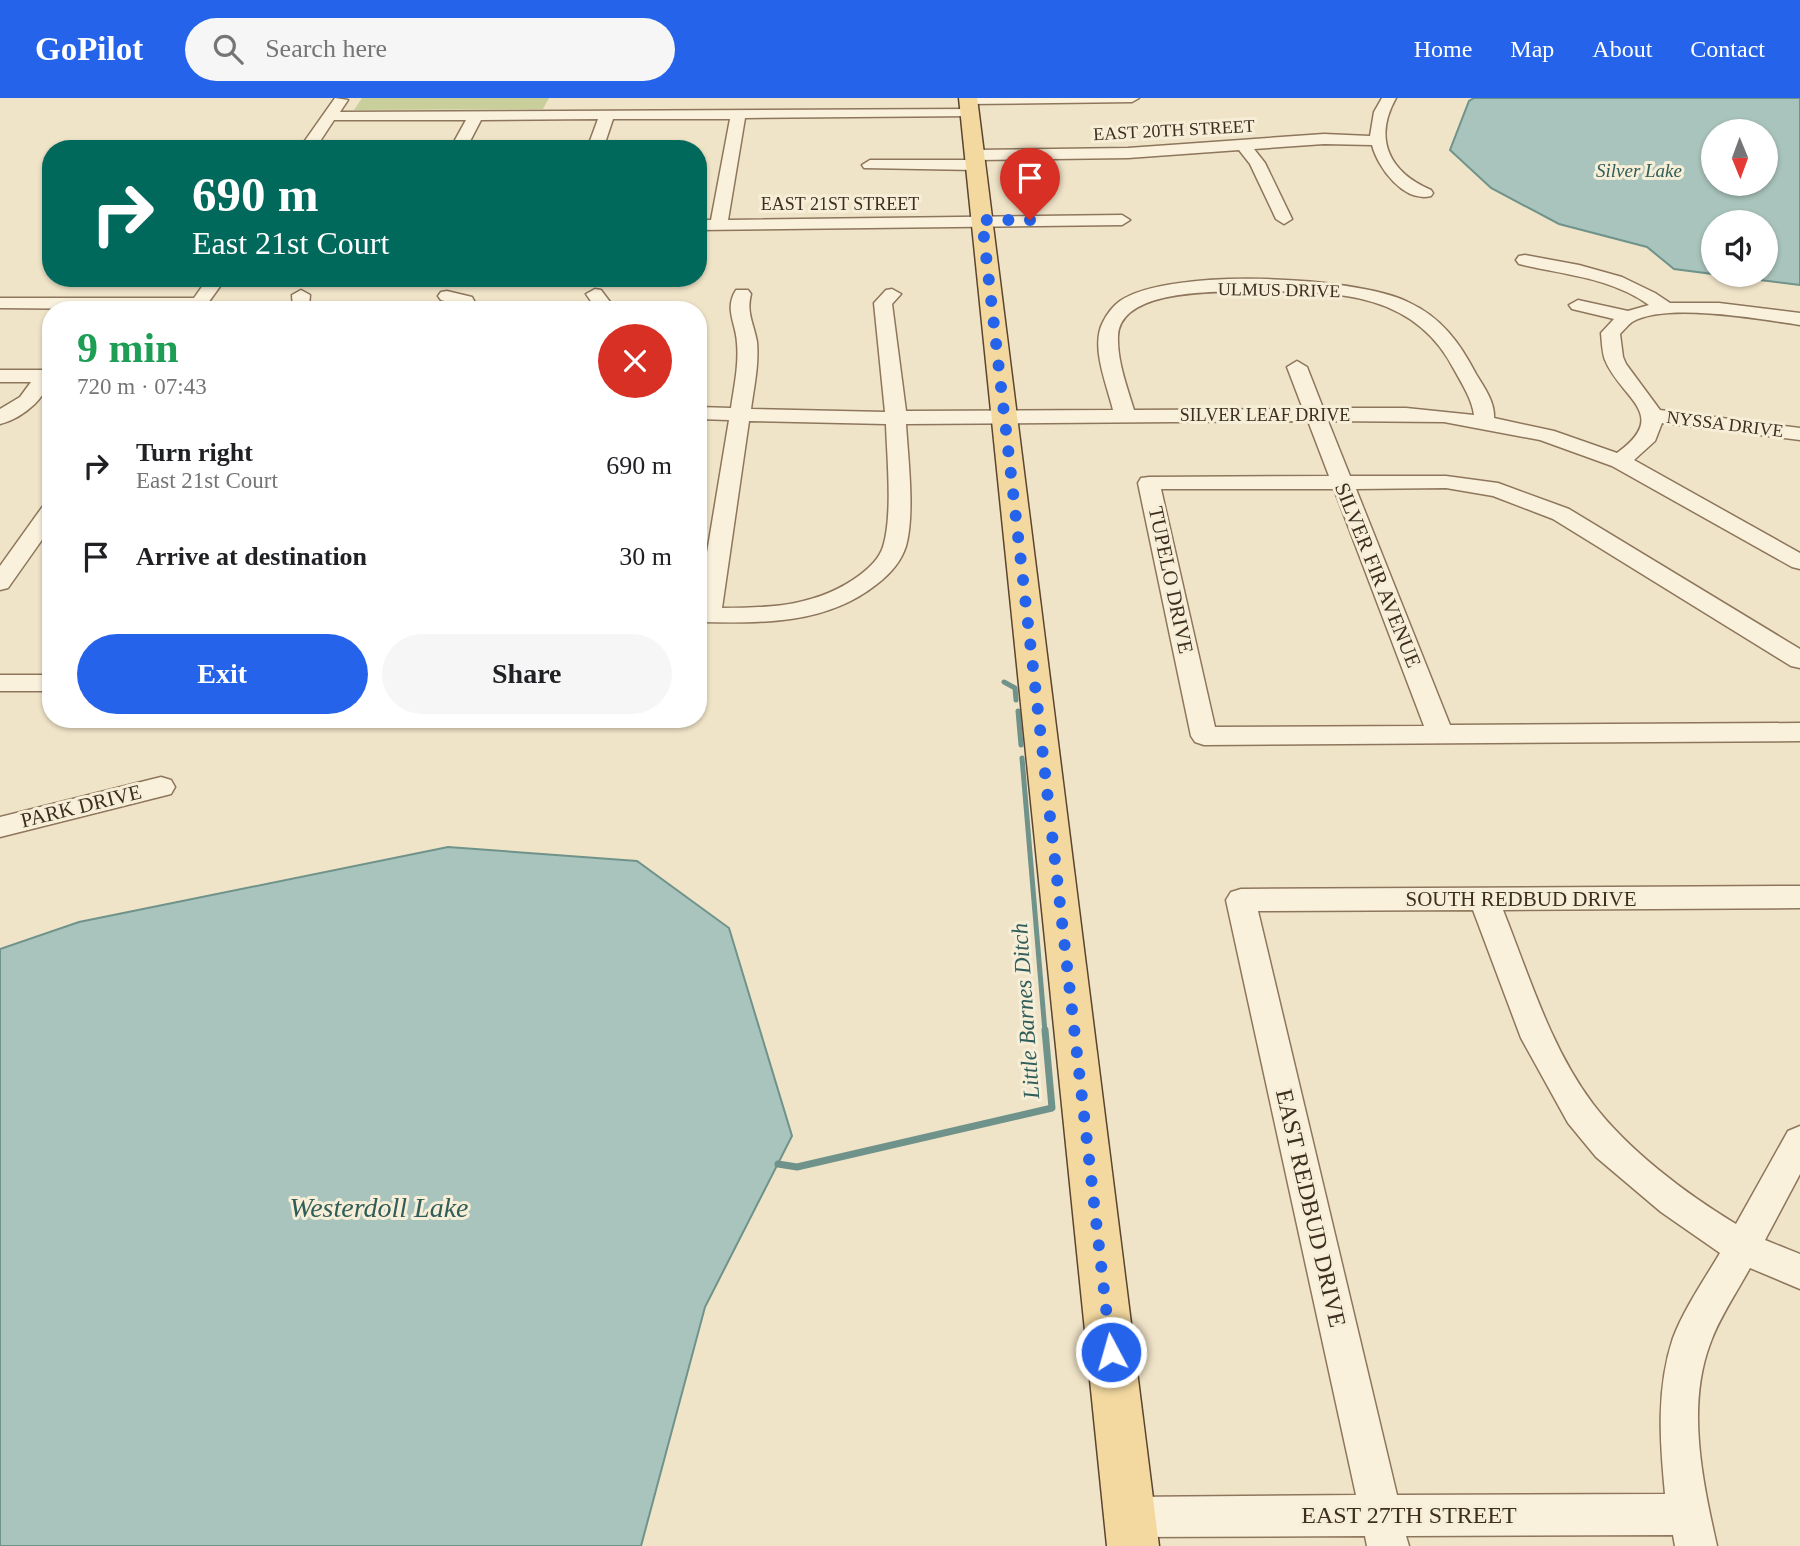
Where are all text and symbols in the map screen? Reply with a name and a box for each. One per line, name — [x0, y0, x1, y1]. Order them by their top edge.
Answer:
search box — [185, 18, 675, 81]
icon: search — [209, 30, 247, 68]
text: GoPilot — [35, 31, 143, 67]
text: Search here — [265, 34, 387, 63]
text: Home — [1414, 36, 1472, 62]
text: Map — [1510, 36, 1554, 62]
text: About — [1592, 36, 1652, 62]
text: Contact — [1690, 36, 1765, 62]
street label: EAST 20TH STREET — [1093, 116, 1255, 144]
north arrow — [1701, 119, 1778, 196]
map controls — [1701, 119, 1778, 287]
pin — [1000, 148, 1060, 220]
icon: arrive — [1011, 159, 1049, 197]
water label: Silver Lake — [1596, 160, 1682, 181]
text: 690 m — [192, 167, 319, 222]
icon: right — [77, 168, 168, 259]
street label: EAST 21ST STREET — [761, 194, 919, 214]
button: sound — [1701, 210, 1778, 287]
text: East 21st Court — [192, 225, 389, 261]
street label: ULMUS DRIVE — [1218, 279, 1340, 301]
button: close — [598, 324, 672, 398]
text: 9 min — [77, 325, 179, 371]
text: 720 m · 07:43 — [77, 374, 207, 399]
street label: SILVER LEAF DRIVE — [1180, 405, 1350, 425]
street label: NYSSA DRIVE — [1665, 407, 1785, 441]
text: Turn right — [136, 438, 253, 467]
icon: right — [77, 447, 115, 485]
text: 690 m — [606, 451, 672, 480]
text: East 21st Court — [136, 468, 278, 493]
street label: SILVER FIR AVENUE — [1330, 479, 1426, 671]
street label: TUPELO DRIVE — [1144, 504, 1198, 656]
icon: arrive — [77, 538, 115, 576]
text: Arrive at destination — [136, 542, 367, 571]
text: 30 m — [619, 542, 672, 571]
button: Exit — [77, 634, 368, 714]
button: Share — [382, 634, 672, 714]
street label: PARK DRIVE — [18, 779, 144, 833]
street label: SOUTH REDBUD DRIVE — [1406, 887, 1637, 911]
water label: Little Barnes Ditch — [1007, 922, 1044, 1101]
street label: EAST REDBUD DRIVE — [1271, 1086, 1351, 1330]
water label: Westerdoll Lake — [289, 1192, 469, 1223]
position arrow — [1074, 1315, 1148, 1389]
street label: EAST 27TH STREET — [1301, 1502, 1517, 1528]

